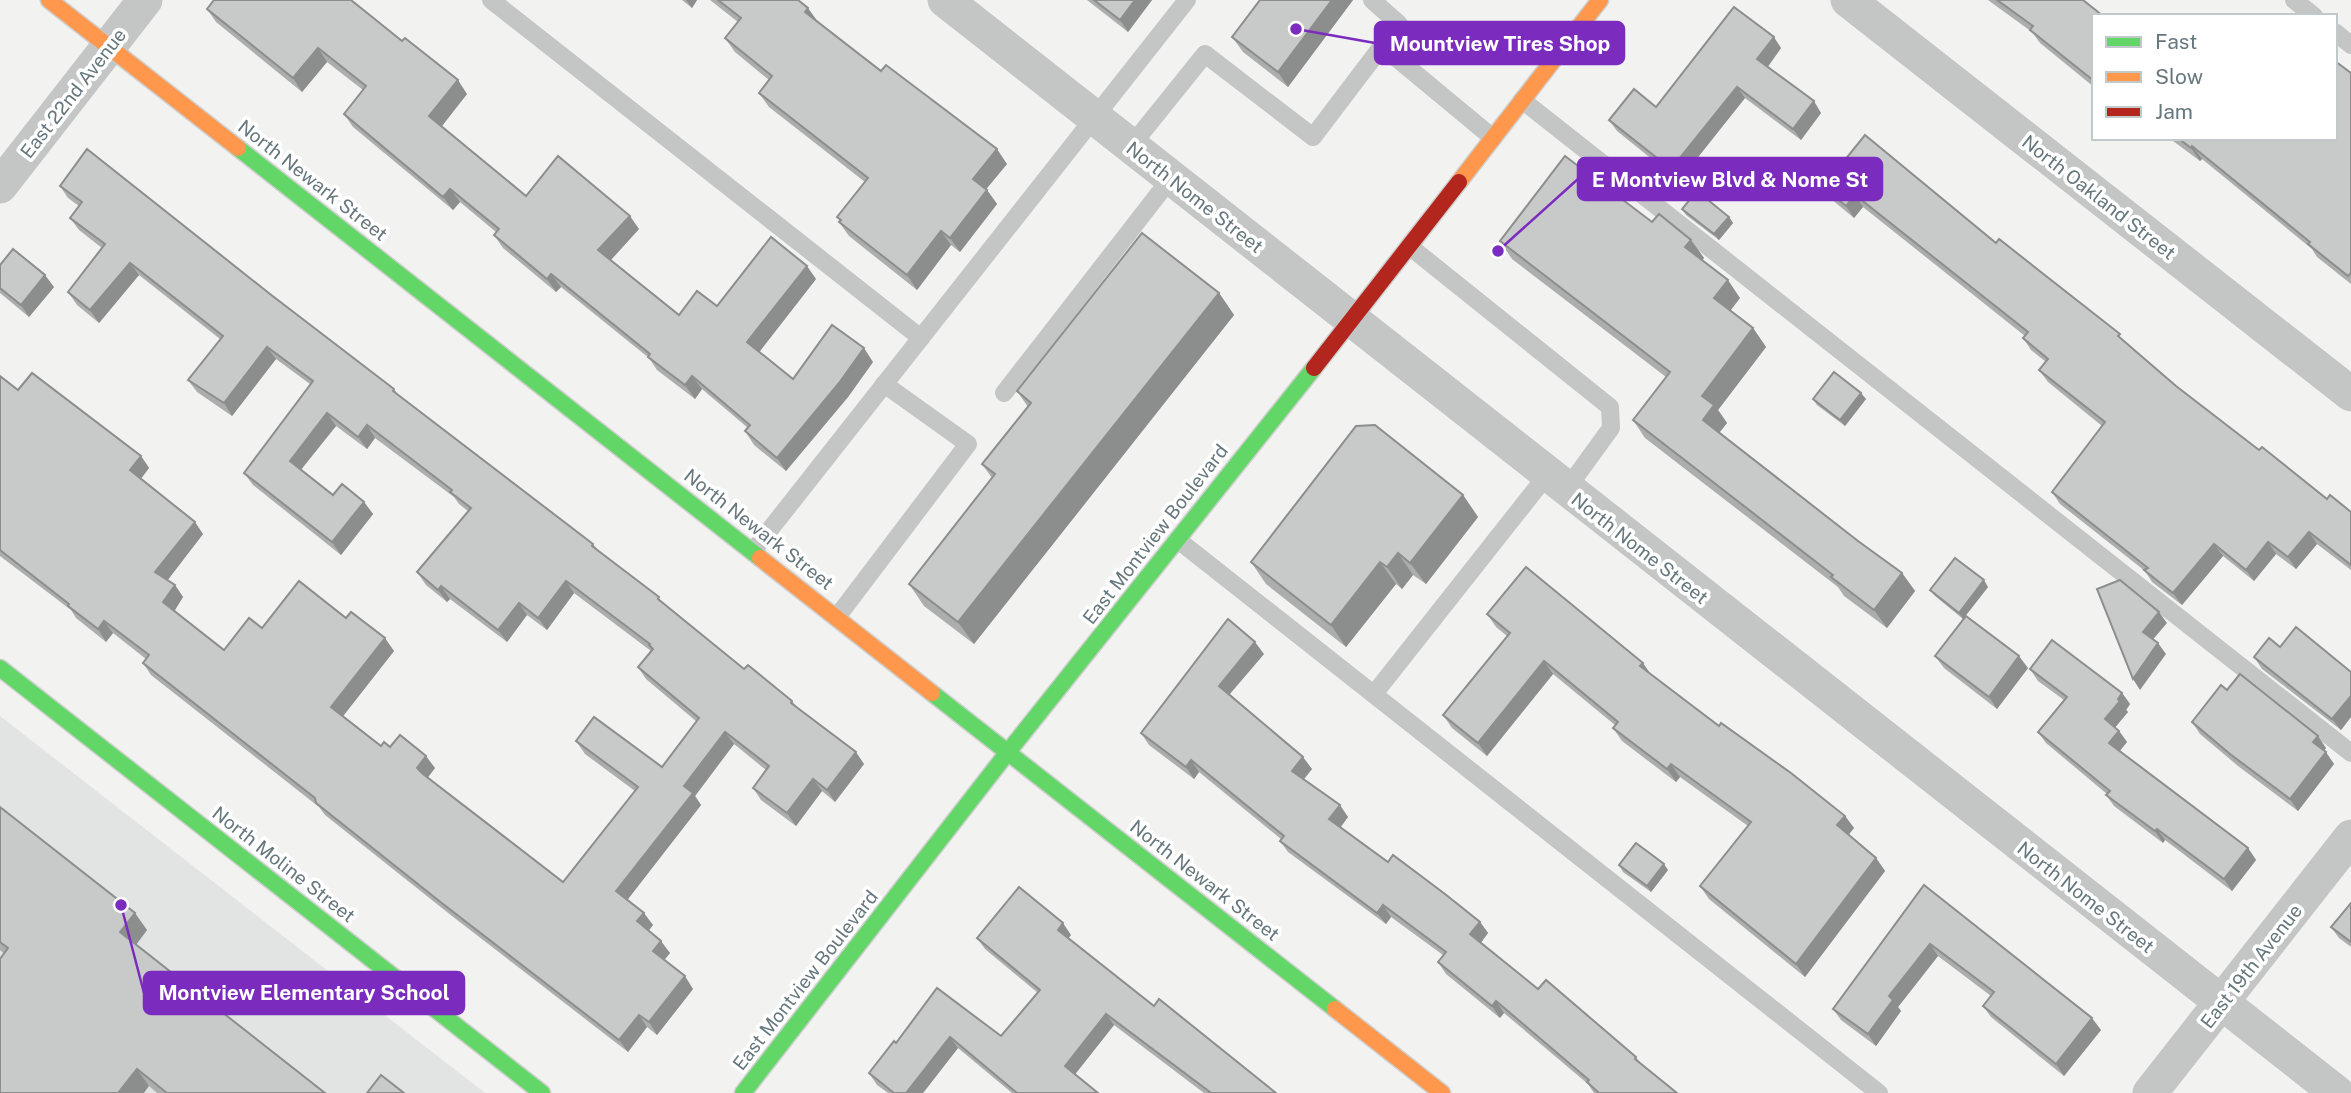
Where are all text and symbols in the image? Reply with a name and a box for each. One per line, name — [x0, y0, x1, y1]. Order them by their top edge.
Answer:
legend — [2092, 14, 2337, 140]
callout: Mountview Tires Shop — [1375, 22, 1624, 64]
street label: East 22nd Avenue — [16, 24, 130, 162]
text: Fast — [2155, 29, 2197, 54]
text: Mountview Tires Shop — [1390, 31, 1610, 56]
text: Slow — [2155, 64, 2203, 89]
text: Jam — [2155, 99, 2193, 124]
street label: North Newark Street — [234, 115, 392, 245]
street label: North Oakland Street — [2018, 130, 2180, 264]
street label: North Nome Street — [1122, 137, 1268, 257]
callout: E Montview Blvd & Nome St — [1578, 158, 1882, 200]
text: E Montview Blvd & Nome St — [1592, 167, 1868, 192]
street label: East Montview Boulevard — [1078, 440, 1232, 628]
street label: North Newark Street — [680, 464, 838, 594]
street label: North Nome Street — [1567, 488, 1713, 608]
street label: North Moline Street — [208, 802, 360, 926]
street label: North Newark Street — [1126, 815, 1284, 945]
street label: North Nome Street — [2013, 837, 2159, 957]
street label: East Montview Boulevard — [728, 886, 882, 1074]
street label: East 19th Avenue — [2196, 900, 2306, 1032]
callout: Montview Elementary School — [144, 972, 464, 1014]
text: Montview Elementary School — [158, 980, 450, 1005]

